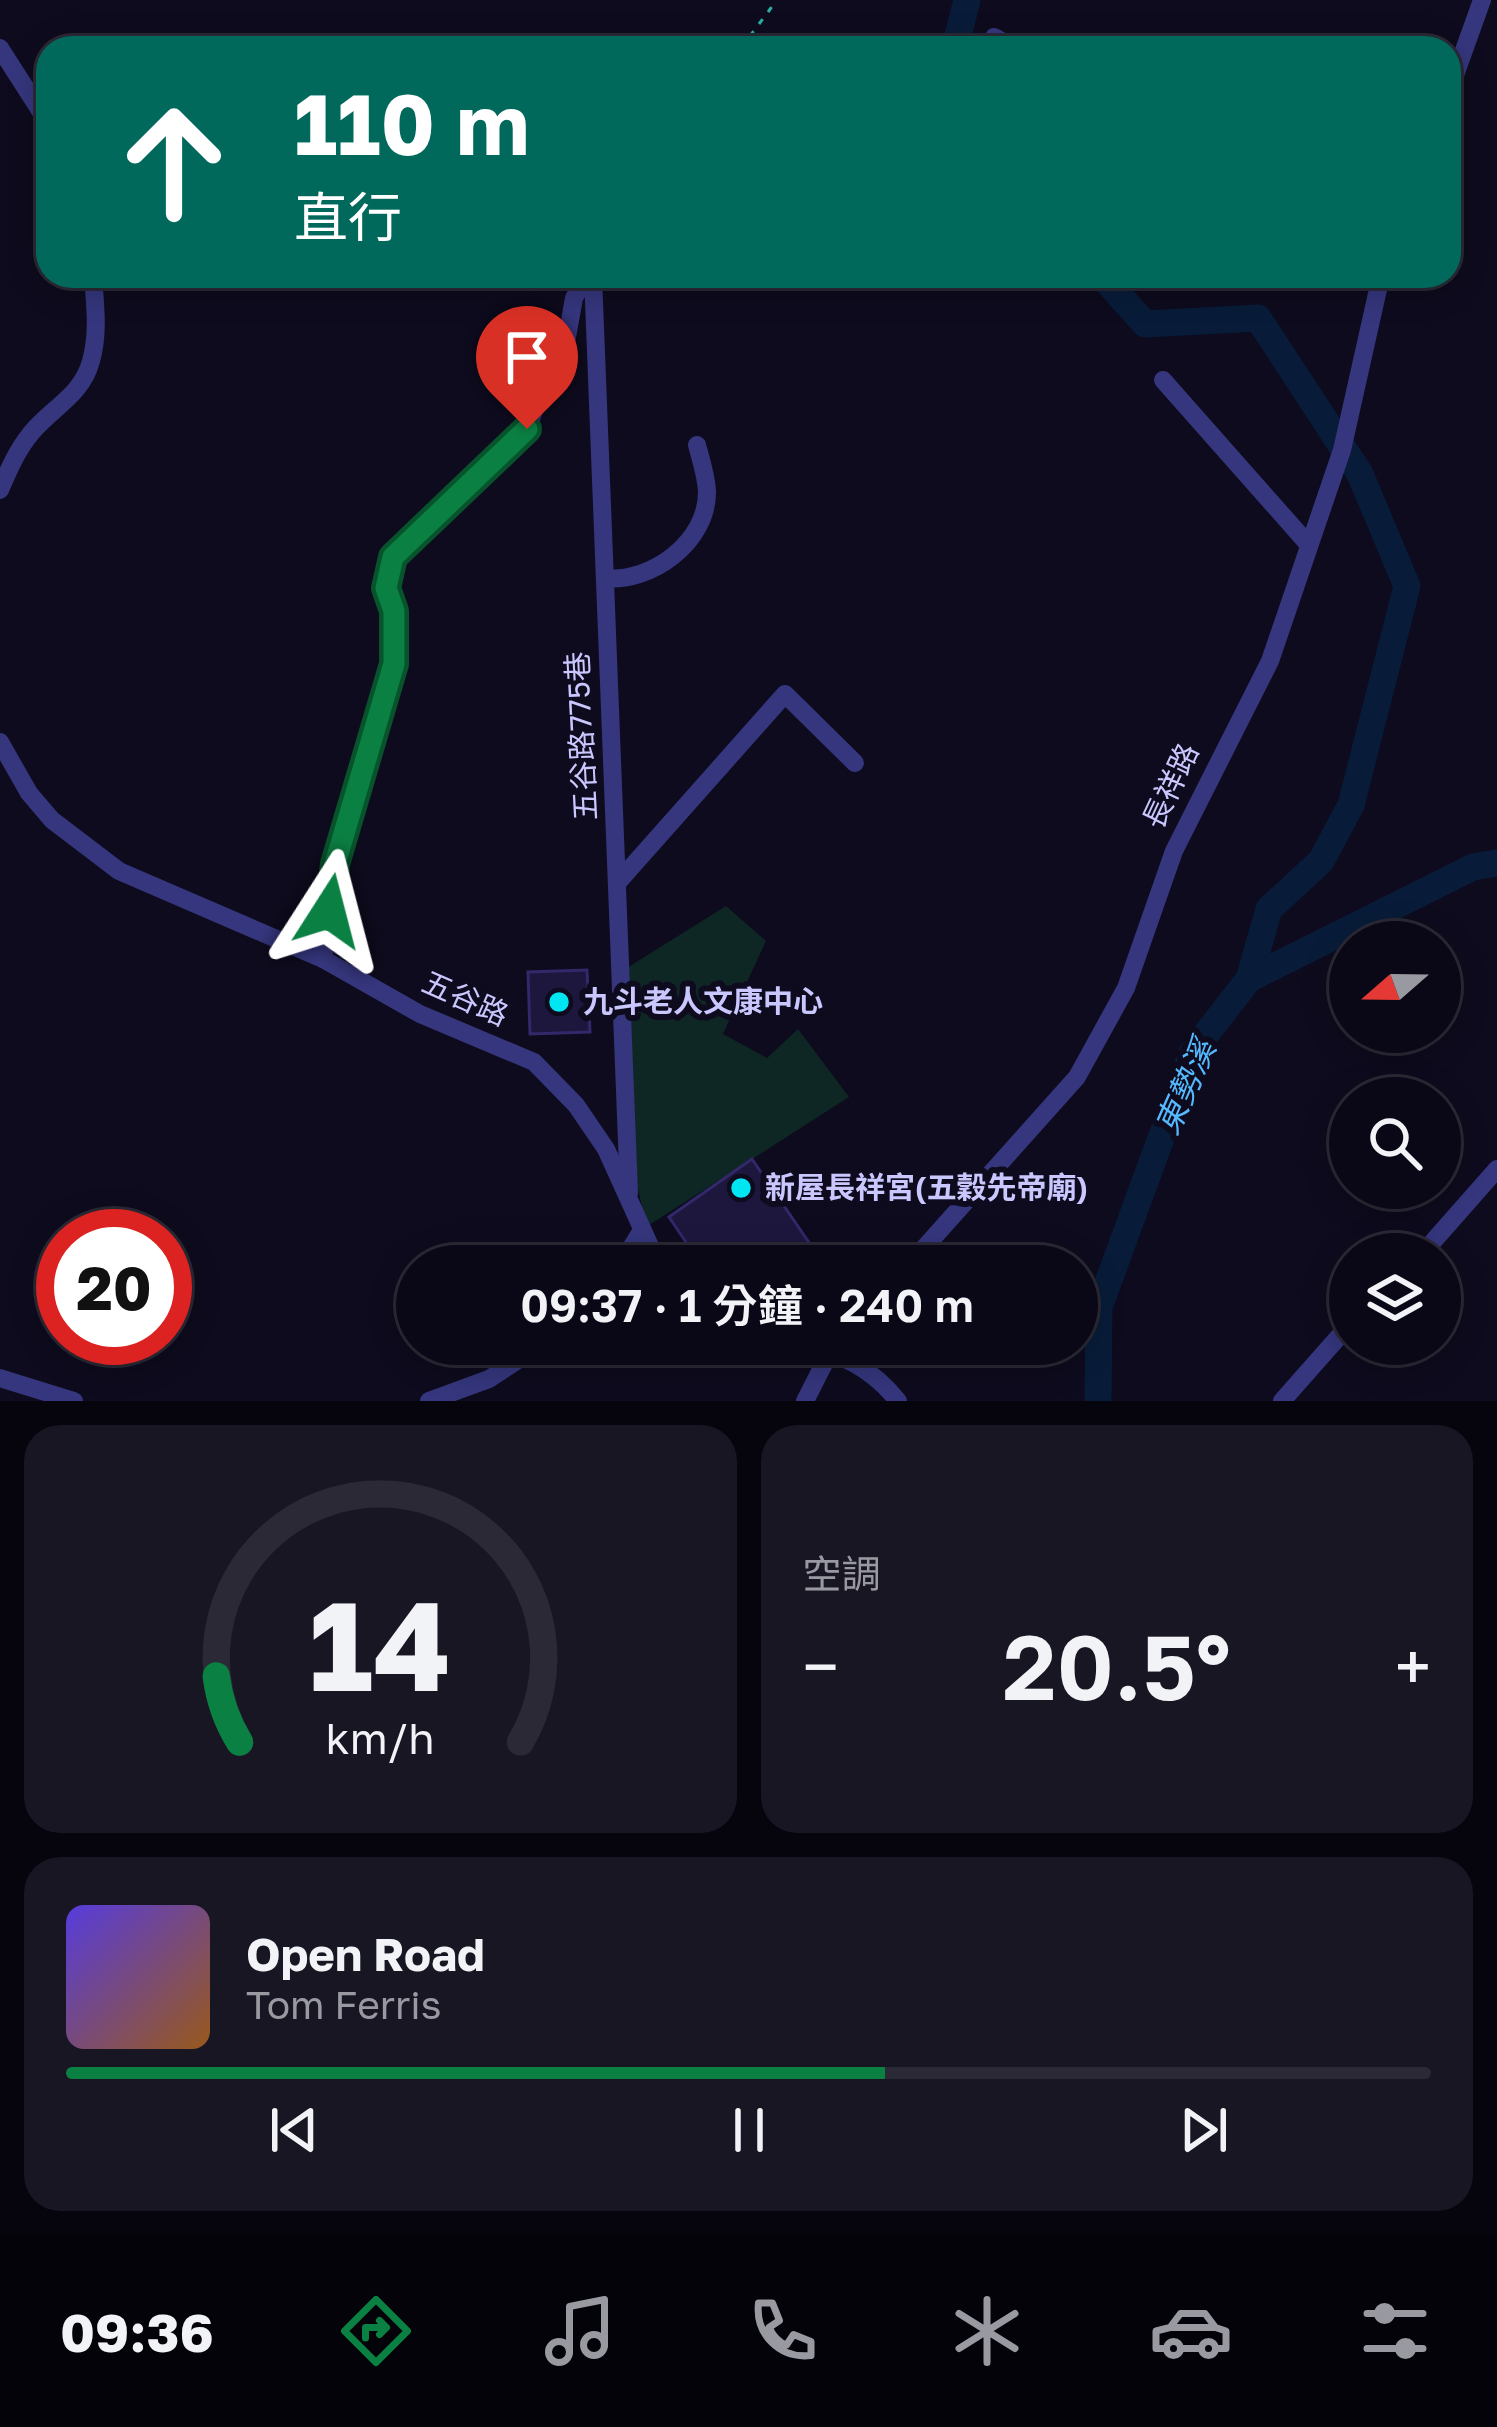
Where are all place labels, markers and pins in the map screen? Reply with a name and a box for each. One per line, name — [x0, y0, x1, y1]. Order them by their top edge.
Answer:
pin — [476, 306, 578, 429]
place label: 九斗老人文康中心 — [583, 983, 823, 1019]
marker: 九斗老人文康中心 — [546, 989, 572, 1015]
place label: 新屋長祥宮(五穀先帝廟) — [765, 1169, 1088, 1205]
marker: 新屋長祥宮(五穀先帝廟) — [728, 1175, 754, 1201]

